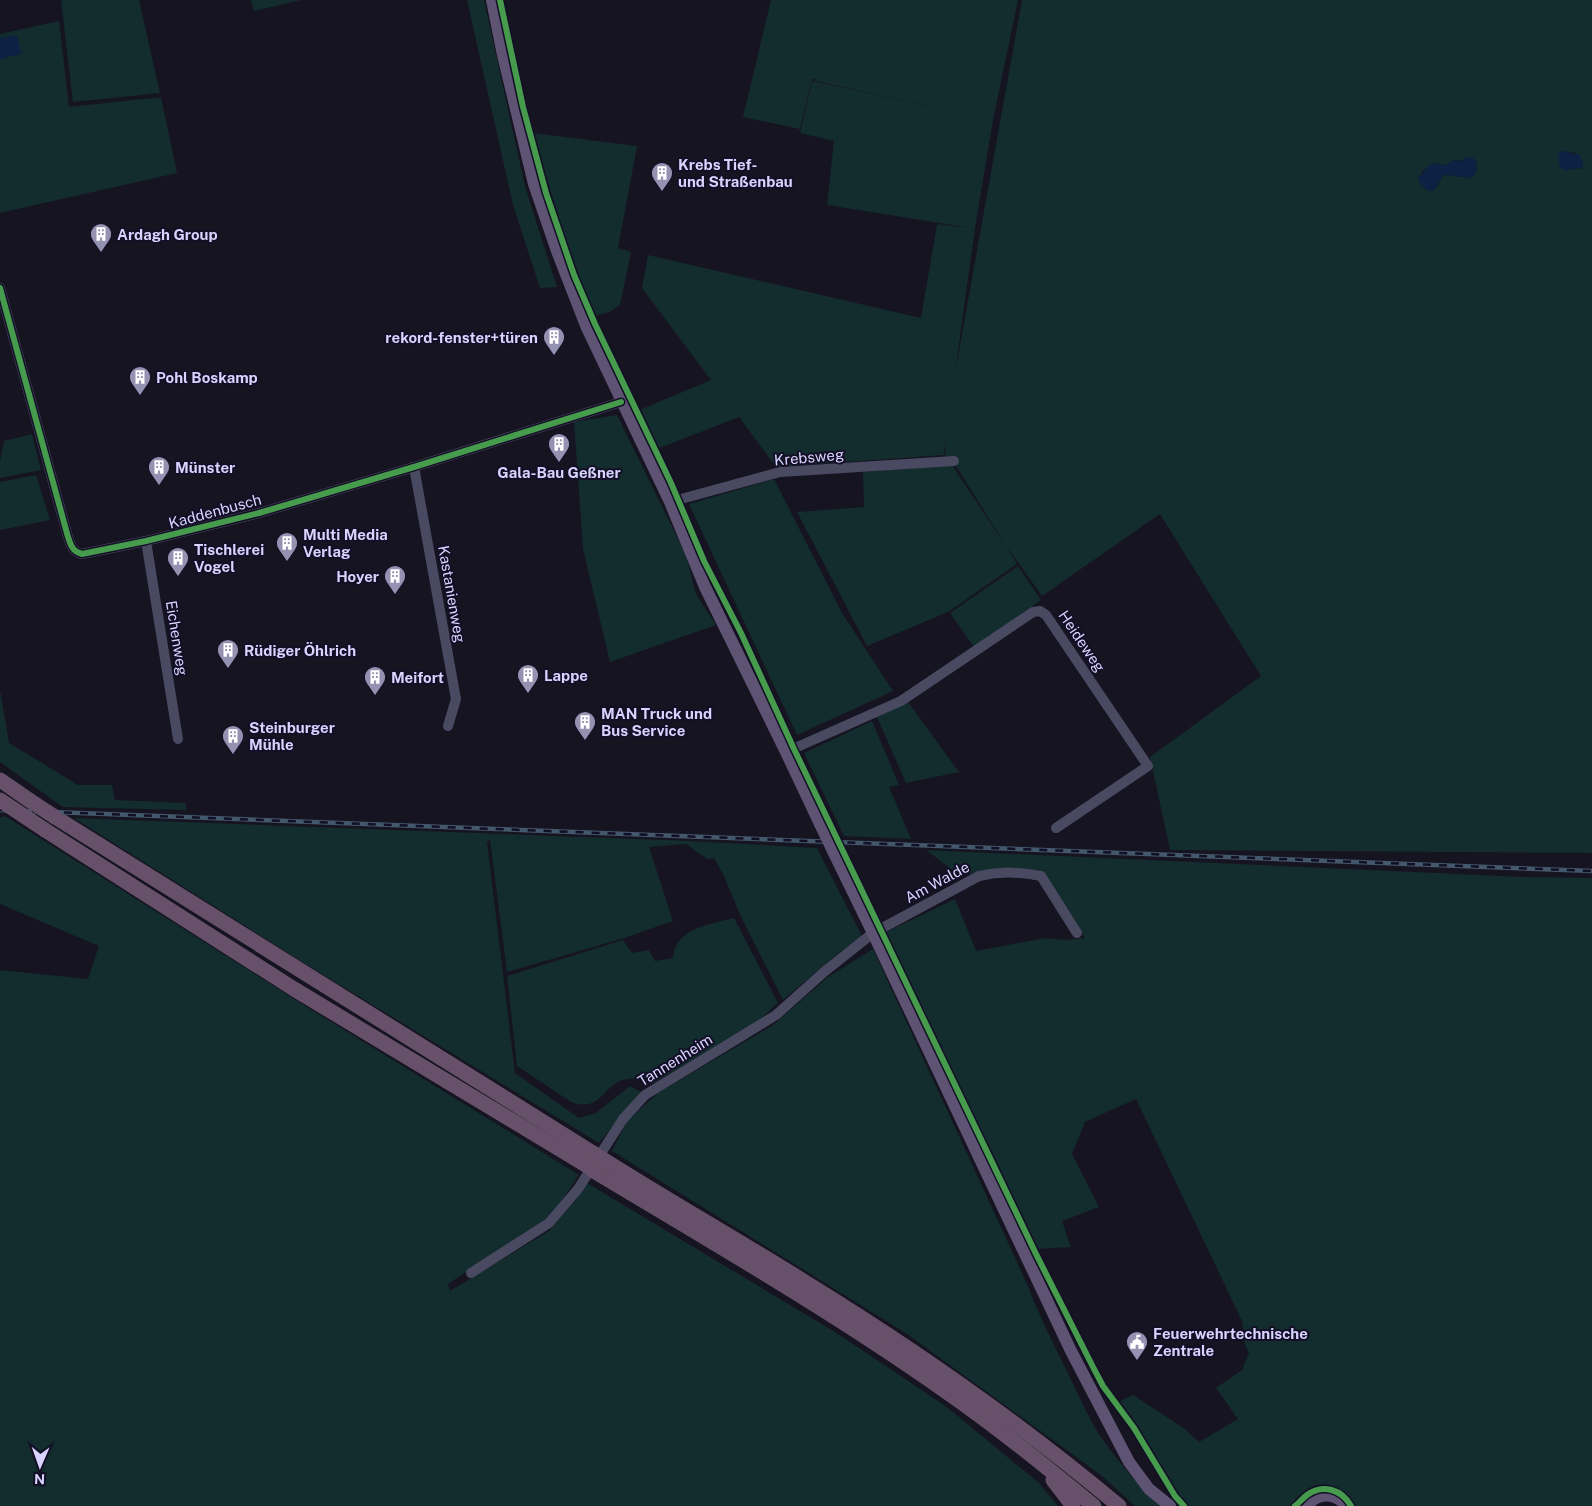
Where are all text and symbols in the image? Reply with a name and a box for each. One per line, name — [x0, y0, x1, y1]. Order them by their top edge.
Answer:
place label: Krebs Tief- und Straßenbau — [678, 156, 793, 190]
building icon: Krebs Tief- und Straßenbau — [650, 161, 674, 192]
building icon: Ardagh Group — [89, 222, 113, 253]
place label: Ardagh Group — [117, 226, 218, 243]
building icon: rekord-fenster+türen — [542, 325, 566, 356]
place label: rekord-fenster+türen — [385, 329, 538, 346]
building icon: Pohl Boskamp — [128, 365, 152, 396]
place label: Pohl Boskamp — [156, 369, 258, 386]
building icon: Gala-Bau Geßner — [547, 432, 571, 463]
street label: Krebsweg — [773, 445, 845, 469]
building icon: Münster — [147, 455, 171, 486]
place label: Münster — [175, 459, 235, 476]
place label: Gala-Bau Geßner — [497, 464, 621, 481]
street label: Kaddenbusch — [167, 490, 263, 532]
place label: Multi Media Verlag — [303, 526, 388, 560]
building icon: Multi Media Verlag — [275, 531, 299, 562]
place label: Tischlerei Vogel — [194, 541, 264, 575]
street label: Kastanienweg — [435, 544, 469, 644]
building icon: Tischlerei Vogel — [166, 546, 190, 577]
building icon: Hoyer — [383, 564, 407, 595]
place label: Hoyer — [336, 568, 379, 585]
street label: Eichenweg — [163, 599, 191, 677]
street label: Heideweg — [1055, 607, 1109, 675]
building icon: Rüdiger Öhlrich — [216, 638, 240, 669]
place label: Rüdiger Öhlrich — [244, 642, 356, 659]
building icon: Lappe — [516, 663, 540, 694]
building icon: Meifort — [363, 665, 387, 696]
place label: Lappe — [544, 667, 588, 684]
place label: Meifort — [391, 669, 444, 686]
place label: MAN Truck und Bus Service — [601, 705, 712, 739]
building icon: MAN Truck und Bus Service — [573, 710, 597, 741]
place label: Steinburger Mühle — [249, 719, 335, 753]
building icon: Steinburger Mühle — [221, 724, 245, 755]
street label: Am Walde — [902, 858, 972, 906]
street label: Tannenheim — [635, 1030, 715, 1090]
place label: Feuerwehrtechnische Zentrale — [1153, 1325, 1308, 1359]
public building icon: Feuerwehrtechnische Zentrale — [1125, 1330, 1149, 1361]
north arrow — [15, 1441, 65, 1491]
text: N — [34, 1471, 45, 1487]

